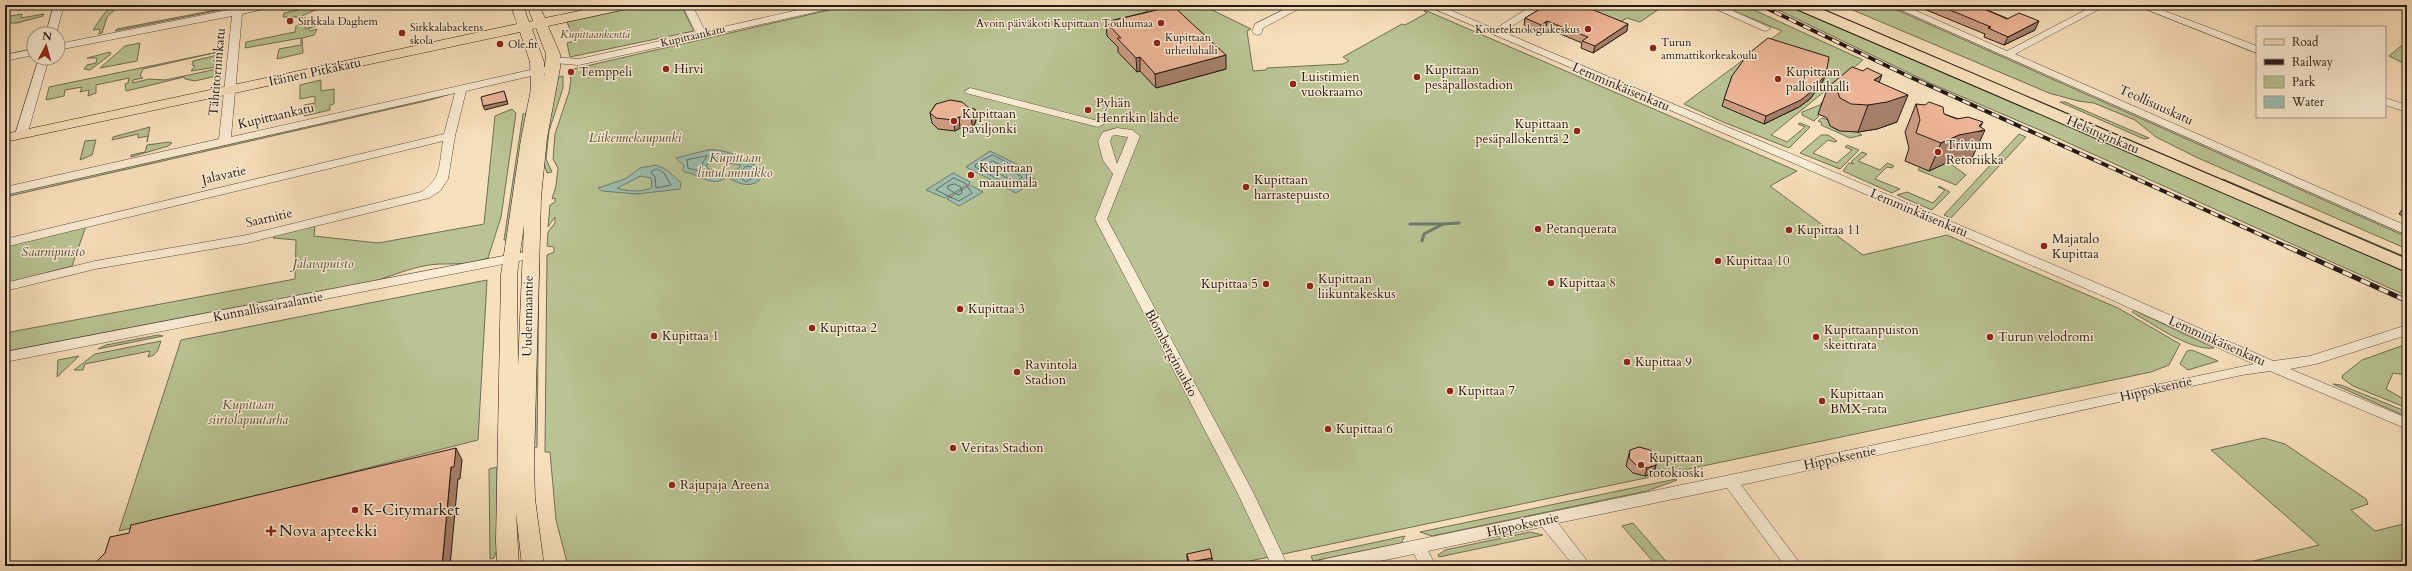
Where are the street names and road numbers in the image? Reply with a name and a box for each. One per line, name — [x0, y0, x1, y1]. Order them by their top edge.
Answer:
street label: Kupittaankatu — [659, 21, 727, 51]
street label: Tähtitorninkatu — [204, 27, 230, 117]
street label: Itäinen Pitkäkatu — [267, 53, 363, 91]
street label: Lemminkäisenkatu — [1569, 58, 1673, 116]
street label: Teollisuuskatu — [2116, 81, 2196, 129]
street label: Kupittaankatu — [236, 98, 316, 134]
street label: Helsinginkatu — [2064, 112, 2142, 158]
street label: Jalavatie — [198, 161, 248, 189]
street label: Lemminkäisenkatu — [1867, 184, 1971, 242]
street label: Saarnitie — [244, 204, 294, 232]
street label: Uudenmaantie — [518, 275, 538, 357]
street label: Kunnallissairaalantie — [212, 288, 324, 326]
street label: Blomberginaukio — [1140, 306, 1202, 400]
street label: Lemminkäisenkatu — [2166, 312, 2268, 370]
street label: Hippoksentie — [2118, 372, 2194, 406]
street label: Hippoksentie — [1802, 442, 1878, 474]
street label: Hippoksentie — [1485, 509, 1561, 541]

